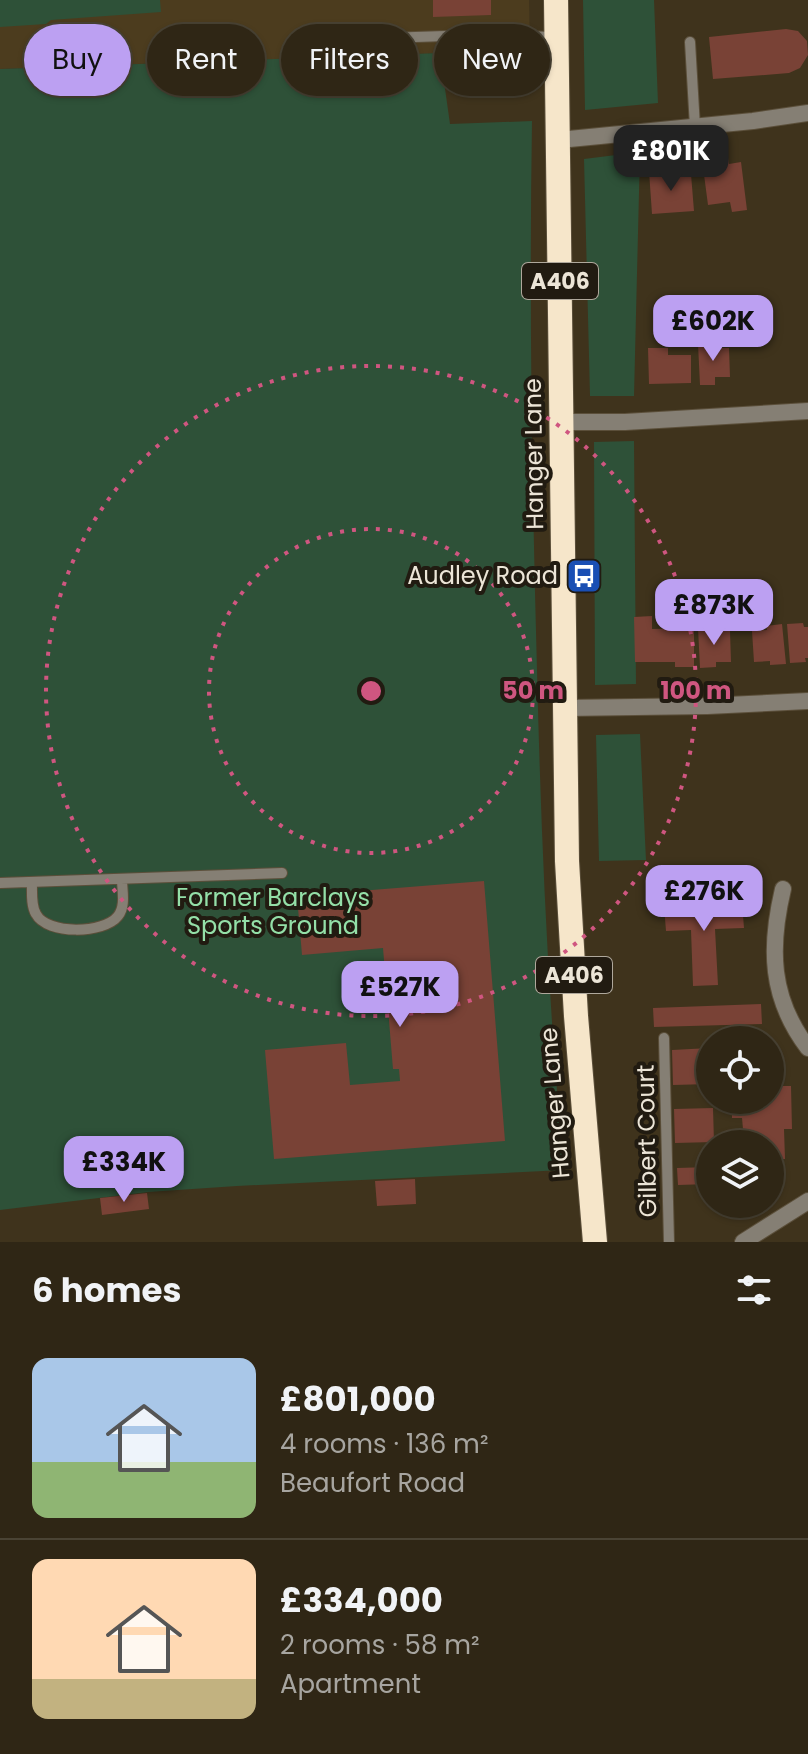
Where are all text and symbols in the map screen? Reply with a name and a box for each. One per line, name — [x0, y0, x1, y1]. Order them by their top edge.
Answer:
chip: Buy — [24, 24, 131, 96]
chip: Rent — [147, 24, 265, 96]
chip: Filters — [281, 24, 418, 96]
chip: New — [434, 24, 550, 96]
pin: £801K — [615, 125, 727, 193]
text: £801K — [632, 133, 710, 169]
road number: A406 — [522, 263, 598, 299]
pin: £602K — [657, 295, 769, 363]
text: £602K — [671, 303, 755, 339]
street label: Hanger Lane — [516, 378, 551, 530]
bus stop icon: Audley Road — [565, 557, 603, 595]
place label: Audley Road — [407, 559, 558, 592]
pin: £873K — [658, 579, 770, 647]
text: £873K — [673, 587, 755, 623]
text: 50 m — [502, 674, 564, 707]
text: 100 m — [661, 674, 731, 707]
centre of rings — [357, 677, 385, 705]
pin: £276K — [648, 865, 760, 933]
text: £276K — [664, 873, 744, 909]
park label: Former Barclays Sports Ground — [176, 881, 370, 942]
road number: A406 — [536, 957, 612, 993]
pin: £527K — [344, 961, 456, 1029]
text: £527K — [359, 969, 441, 1005]
street label: Hanger Lane — [531, 1026, 578, 1180]
map controls — [696, 1026, 784, 1218]
button: locate — [696, 1026, 784, 1114]
street label: Gilbert Court — [629, 1064, 664, 1218]
button: layers — [696, 1130, 784, 1218]
pin: £334K — [68, 1136, 180, 1204]
text: £334K — [82, 1144, 166, 1180]
text: 6 homes — [32, 1266, 181, 1314]
icon: filters — [732, 1268, 776, 1312]
text: £801,000 — [280, 1375, 436, 1423]
icon: home — [96, 1390, 192, 1486]
text: 4 rooms · 136 m² — [280, 1426, 488, 1462]
text: Beaufort Road — [280, 1465, 465, 1501]
text: £334,000 — [280, 1576, 443, 1624]
icon: home — [96, 1591, 192, 1687]
text: 2 rooms · 58 m² — [280, 1627, 480, 1663]
text: Apartment — [280, 1666, 421, 1702]

